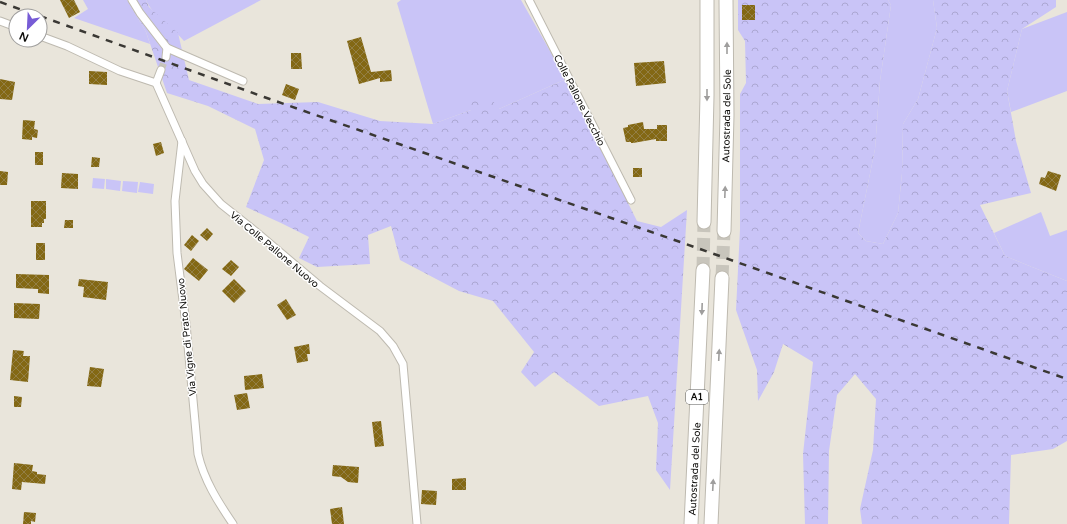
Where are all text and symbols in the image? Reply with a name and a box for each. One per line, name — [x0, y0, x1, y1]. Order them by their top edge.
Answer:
north arrow — [8, 8, 48, 48]
text: N — [17, 29, 31, 44]
one-way arrow — [724, 41, 730, 54]
street label: Colle Pallone Vecchio — [551, 53, 607, 148]
street label: Autostrada del Sole — [720, 69, 734, 163]
one-way arrow — [704, 89, 710, 102]
one-way arrow — [722, 185, 728, 198]
street label: Via Colle Pallone Nuovo — [227, 209, 321, 291]
street label: Via Vigne di Prato Nuovo — [175, 277, 199, 397]
one-way arrow — [698, 303, 705, 315]
one-way arrow — [716, 348, 722, 361]
road number: A1 — [686, 390, 708, 404]
street label: Autostrada del Sole — [687, 422, 703, 516]
one-way arrow — [710, 478, 716, 491]

